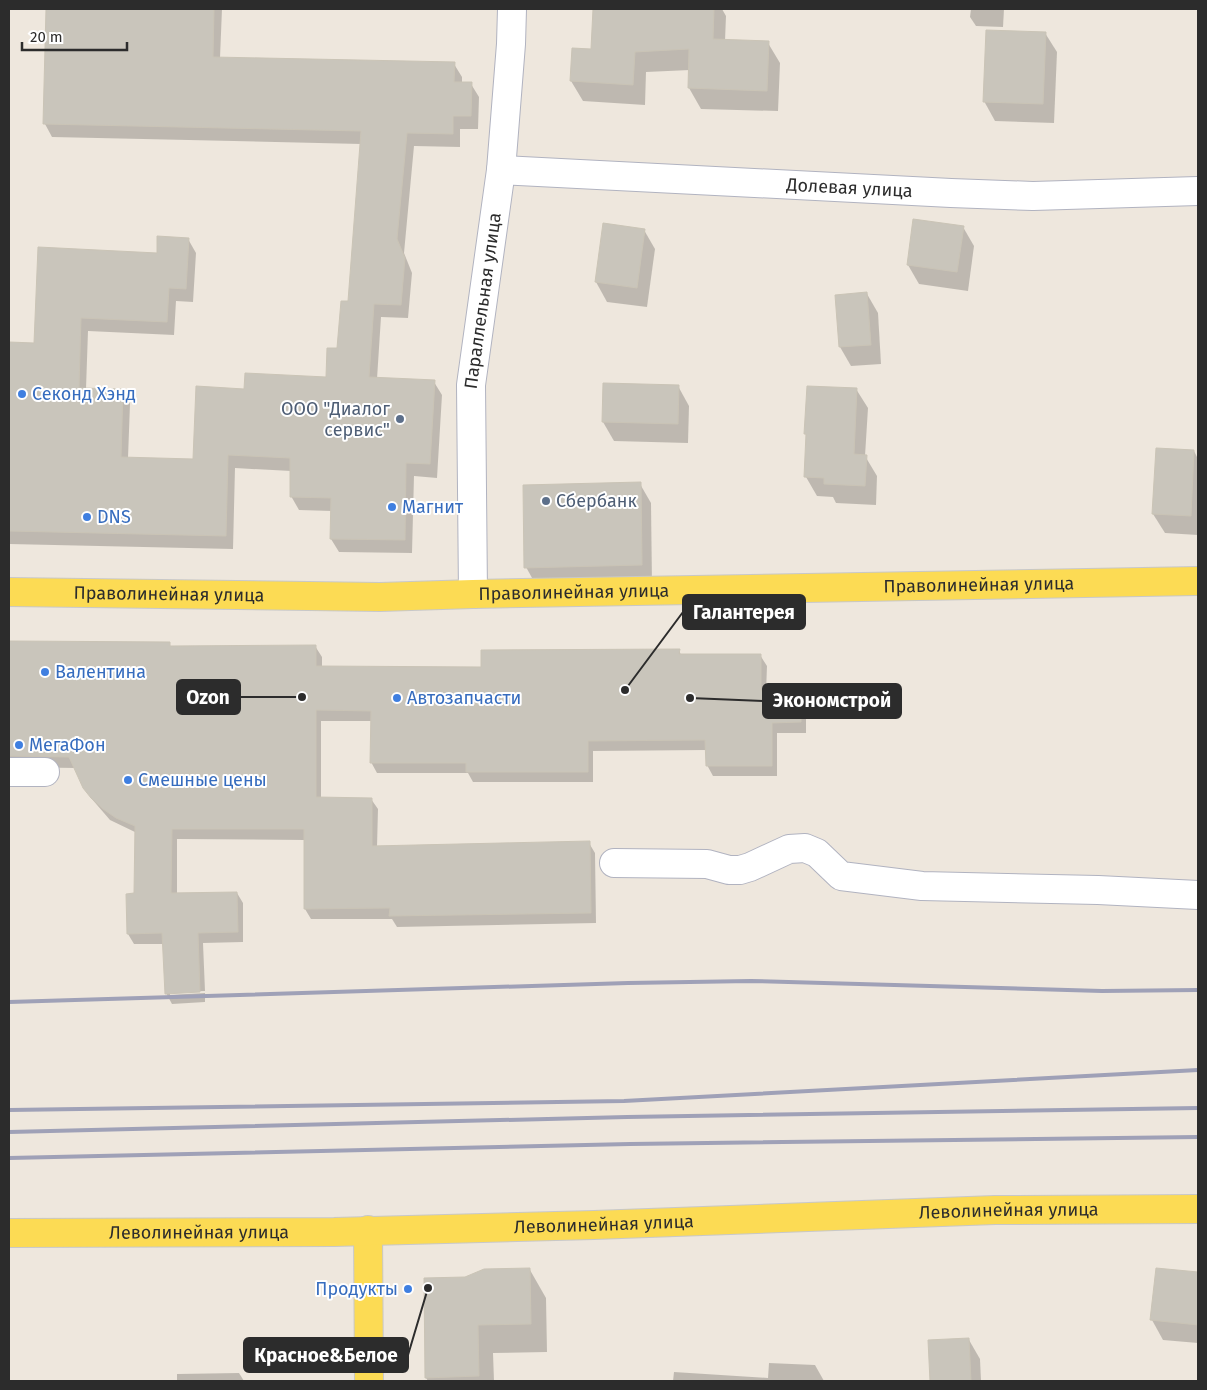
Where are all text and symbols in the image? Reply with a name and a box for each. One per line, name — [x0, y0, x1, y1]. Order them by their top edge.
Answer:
scale bar — [22, 20, 128, 52]
text: 20 m — [30, 28, 63, 46]
street label: Долевая улица — [785, 174, 913, 202]
street label: Параллельная улица — [460, 211, 506, 390]
place label: Секонд Хэнд — [32, 383, 136, 405]
marker: Секонд Хэнд — [16, 388, 28, 400]
place label: ООО "Диалог cервис" — [281, 398, 390, 441]
marker: ООО "Диалог cервис" — [394, 413, 406, 425]
place label: Сбербанк — [556, 490, 637, 512]
marker: Сбербанк — [540, 495, 552, 507]
place label: Магнит — [402, 496, 464, 518]
marker: Магнит — [386, 501, 398, 513]
place label: DNS — [97, 506, 131, 528]
marker: DNS — [81, 511, 93, 523]
street label: Праволинейная улица — [883, 572, 1074, 598]
street label: Праволинейная улица — [478, 579, 669, 605]
street label: Праволинейная улица — [73, 582, 265, 606]
callout: Галантерея — [683, 595, 805, 629]
text: Галантерея — [693, 601, 795, 624]
place label: Валентина — [55, 661, 146, 683]
marker: Валентина — [39, 666, 51, 678]
callout: Ozon — [177, 680, 240, 714]
callout: Экономстрой — [763, 684, 901, 718]
text: Ozon — [186, 686, 230, 709]
place label: Автозапчасти — [407, 687, 521, 709]
text: Экономстрой — [773, 689, 891, 712]
marker: Автозапчасти — [391, 692, 403, 704]
place label: МегаФон — [29, 734, 106, 756]
marker: МегаФон — [13, 739, 25, 751]
place label: Смешные цены — [138, 769, 267, 791]
marker: Смешные цены — [122, 774, 134, 786]
street label: Леволинейная улица — [918, 1198, 1099, 1224]
street label: Леволинейная улица — [514, 1210, 694, 1238]
street label: Леволинейная улица — [109, 1221, 289, 1244]
place label: Продукты — [315, 1278, 398, 1300]
marker: Продукты — [402, 1283, 414, 1295]
callout: Красное&Белое — [244, 1338, 408, 1372]
text: Красное&Белое — [254, 1344, 398, 1367]

